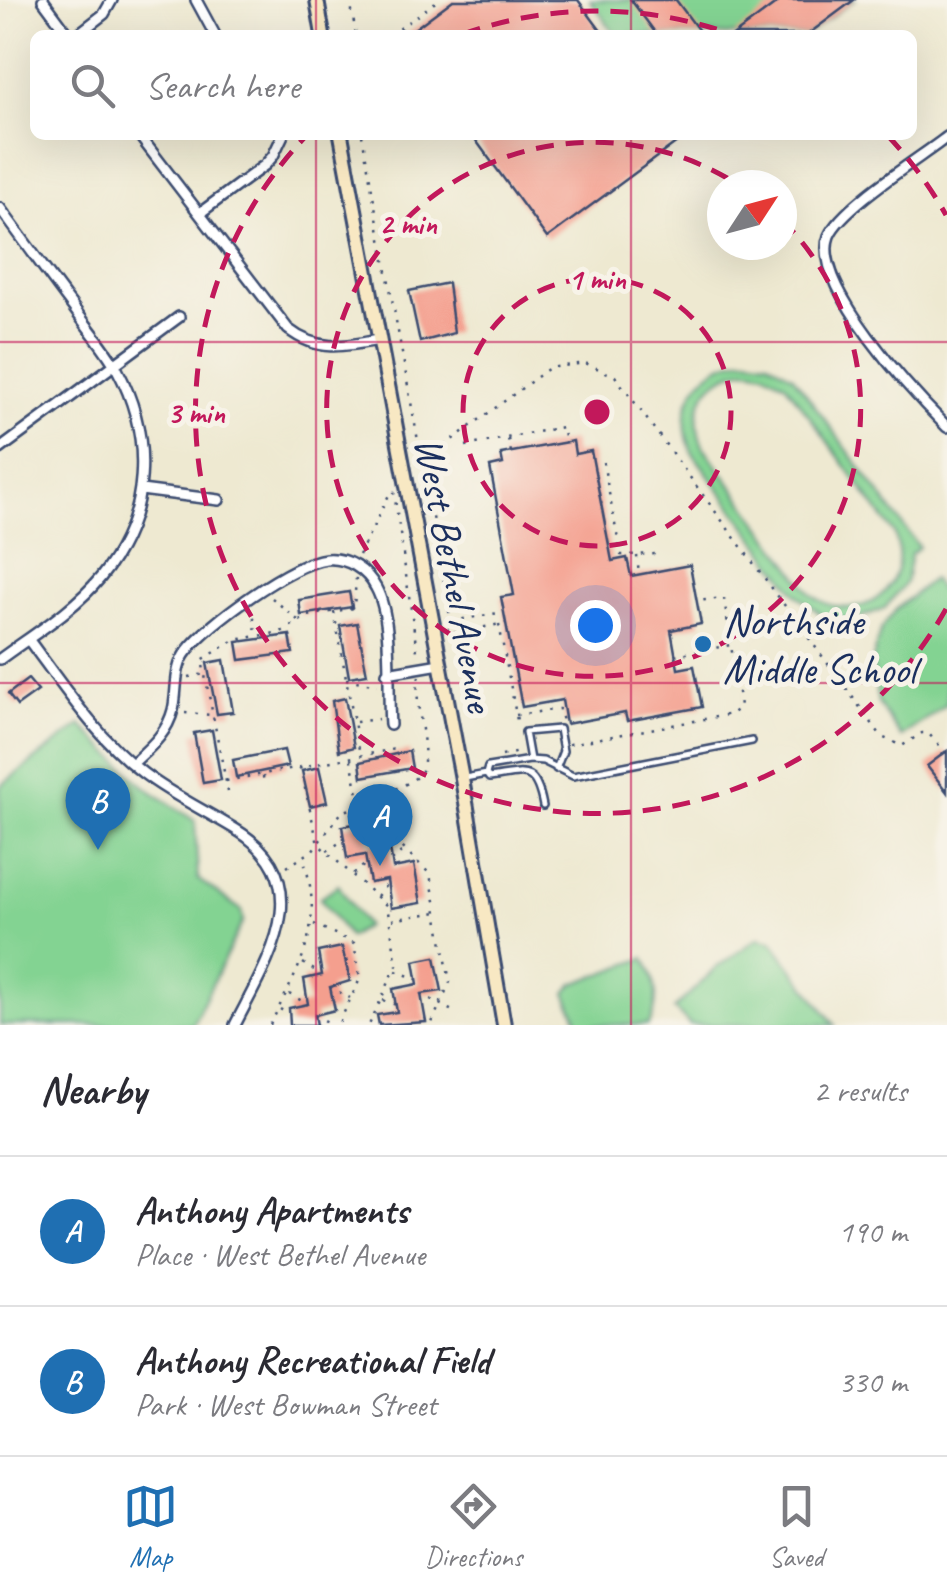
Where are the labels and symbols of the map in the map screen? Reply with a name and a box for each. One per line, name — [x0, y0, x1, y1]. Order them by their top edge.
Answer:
north arrow — [707, 170, 797, 260]
text: 2 min — [379, 205, 438, 243]
text: 1 min — [568, 260, 627, 298]
text: 3 min — [167, 394, 226, 432]
centre of rings — [579, 394, 615, 430]
street label: West Bethel Avenue — [402, 432, 508, 719]
place label: Northside Middle School — [723, 595, 923, 696]
your location — [570, 600, 621, 651]
marker: Northside Middle School — [692, 633, 714, 655]
pin: B — [66, 768, 130, 850]
pin: A — [348, 784, 412, 866]

